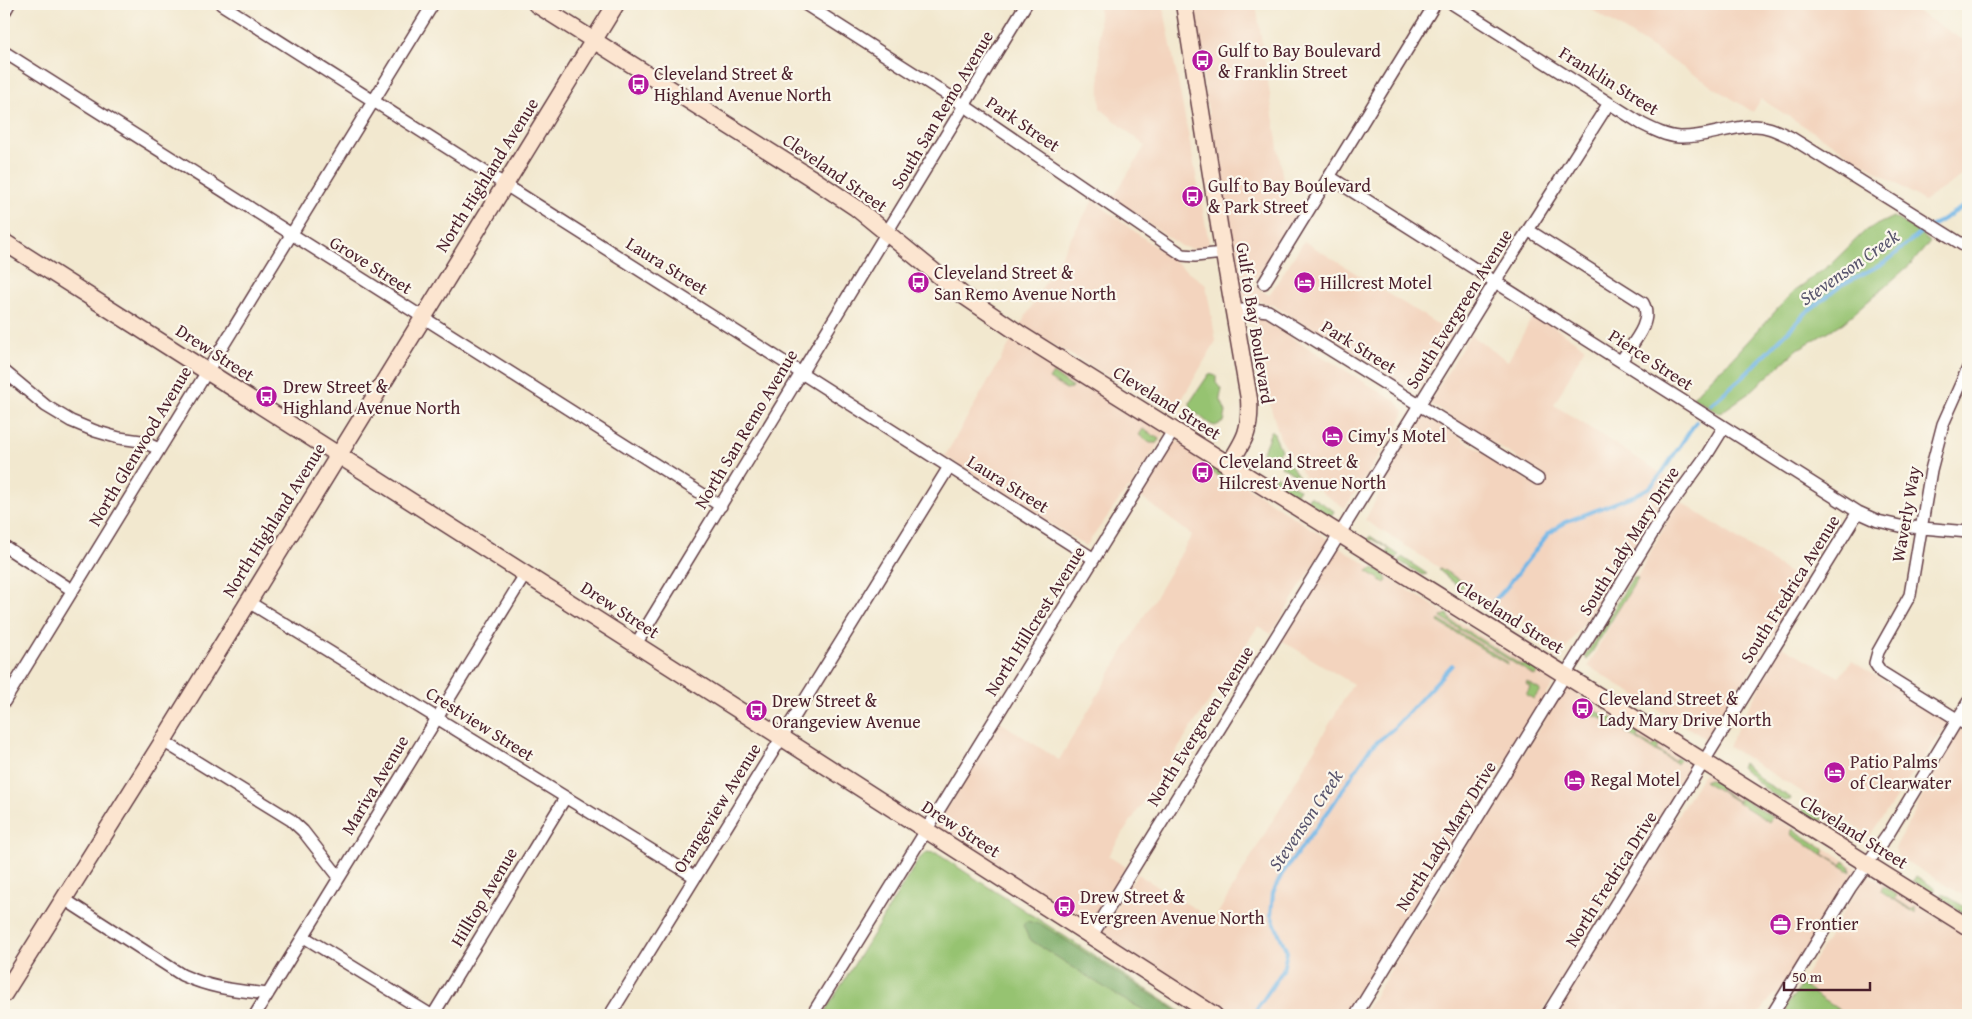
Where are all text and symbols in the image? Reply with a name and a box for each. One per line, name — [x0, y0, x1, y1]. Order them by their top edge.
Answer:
street label: South San Remo Avenue — [883, 25, 1000, 194]
place label: Gulf to Bay Boulevard & Franklin Street — [1218, 37, 1381, 85]
street label: Franklin Street — [1554, 39, 1665, 122]
bus stop icon: Gulf to Bay Boulevard & Franklin Street — [1190, 49, 1214, 73]
place label: Cleveland Street & Highland Avenue North — [654, 60, 831, 108]
bus stop icon: Cleveland Street & Highland Avenue North — [626, 72, 650, 96]
street label: Park Street — [981, 89, 1066, 159]
street label: North Highland Avenue — [428, 92, 545, 257]
street label: Cleveland Street — [777, 126, 894, 219]
place label: Gulf to Bay Boulevard & Park Street — [1208, 172, 1371, 220]
bus stop icon: Gulf to Bay Boulevard & Park Street — [1180, 184, 1204, 208]
water label: Stevenson Creek — [1793, 222, 1905, 312]
street label: South Evergreen Avenue — [1398, 224, 1519, 394]
street label: Grove Street — [325, 228, 418, 301]
street label: Laura Street — [621, 230, 714, 302]
street label: Gulf to Bay Boulevard — [1229, 240, 1282, 406]
place label: Cleveland Street & San Remo Avenue North — [934, 259, 1116, 307]
place label: Hillcrest Motel — [1320, 269, 1432, 296]
bus stop icon: Cleveland Street & San Remo Avenue North — [906, 271, 930, 295]
hotel icon: Hillcrest Motel — [1292, 271, 1316, 295]
street label: Park Street — [1316, 313, 1403, 381]
street label: Drew Street — [171, 317, 260, 388]
street label: Pierce Street — [1604, 322, 1700, 397]
street label: North San Remo Avenue — [687, 344, 804, 514]
street label: Cleveland Street — [1108, 359, 1227, 447]
street label: North Glenwood Avenue — [81, 360, 198, 531]
place label: Drew Street & Highland Avenue North — [283, 373, 460, 421]
bus stop icon: Drew Street & Highland Avenue North — [255, 385, 279, 409]
place label: Cimy's Motel — [1348, 422, 1446, 449]
hotel icon: Cimy's Motel — [1320, 424, 1344, 448]
street label: North Highland Avenue — [215, 437, 332, 602]
street label: Laura Street — [962, 448, 1055, 520]
place label: Cleveland Street & Hilcrest Avenue North — [1219, 448, 1386, 496]
bus stop icon: Cleveland Street & Hilcrest Avenue North — [1191, 460, 1215, 484]
street label: South Lady Mary Drive — [1572, 461, 1686, 621]
street label: Waverly Way — [1884, 464, 1927, 564]
street label: South Fredrica Avenue — [1733, 509, 1846, 668]
street label: North Hillcrest Avenue — [977, 541, 1092, 701]
street label: Cleveland Street — [1451, 573, 1570, 661]
street label: Drew Street — [576, 574, 665, 645]
street label: North Evergreen Avenue — [1139, 640, 1260, 811]
street label: Crestview Street — [421, 679, 540, 768]
place label: Cleveland Street & Lady Mary Drive North — [1599, 685, 1772, 733]
place label: Drew Street & Orangeview Avenue — [772, 687, 921, 735]
bus stop icon: Cleveland Street & Lady Mary Drive North — [1571, 697, 1595, 721]
bus stop icon: Drew Street & Orangeview Avenue — [744, 699, 768, 723]
street label: Mariva Avenue — [334, 730, 415, 840]
street label: Orangeview Avenue — [666, 738, 767, 878]
place label: Patio Palms of Clearwater — [1850, 748, 1952, 796]
street label: North Lady Mary Drive — [1388, 755, 1503, 916]
hotel icon: Patio Palms of Clearwater — [1822, 760, 1846, 784]
water label: Stevenson Creek — [1261, 764, 1349, 876]
place label: Regal Motel — [1591, 766, 1680, 793]
hotel icon: Regal Motel — [1563, 768, 1587, 792]
street label: Cleveland Street — [1795, 788, 1914, 876]
street label: Drew Street — [917, 793, 1006, 864]
street label: North Fredrica Drive — [1558, 805, 1663, 952]
street label: Hilltop Avenue — [443, 842, 524, 952]
place label: Drew Street & Evergreen Avenue North — [1080, 883, 1265, 931]
bus stop icon: Drew Street & Evergreen Avenue North — [1052, 895, 1076, 919]
place label: Frontier — [1796, 910, 1859, 937]
office icon: Frontier — [1768, 912, 1792, 936]
scale bar — [1784, 959, 1871, 991]
text: 50 m — [1792, 966, 1823, 987]

